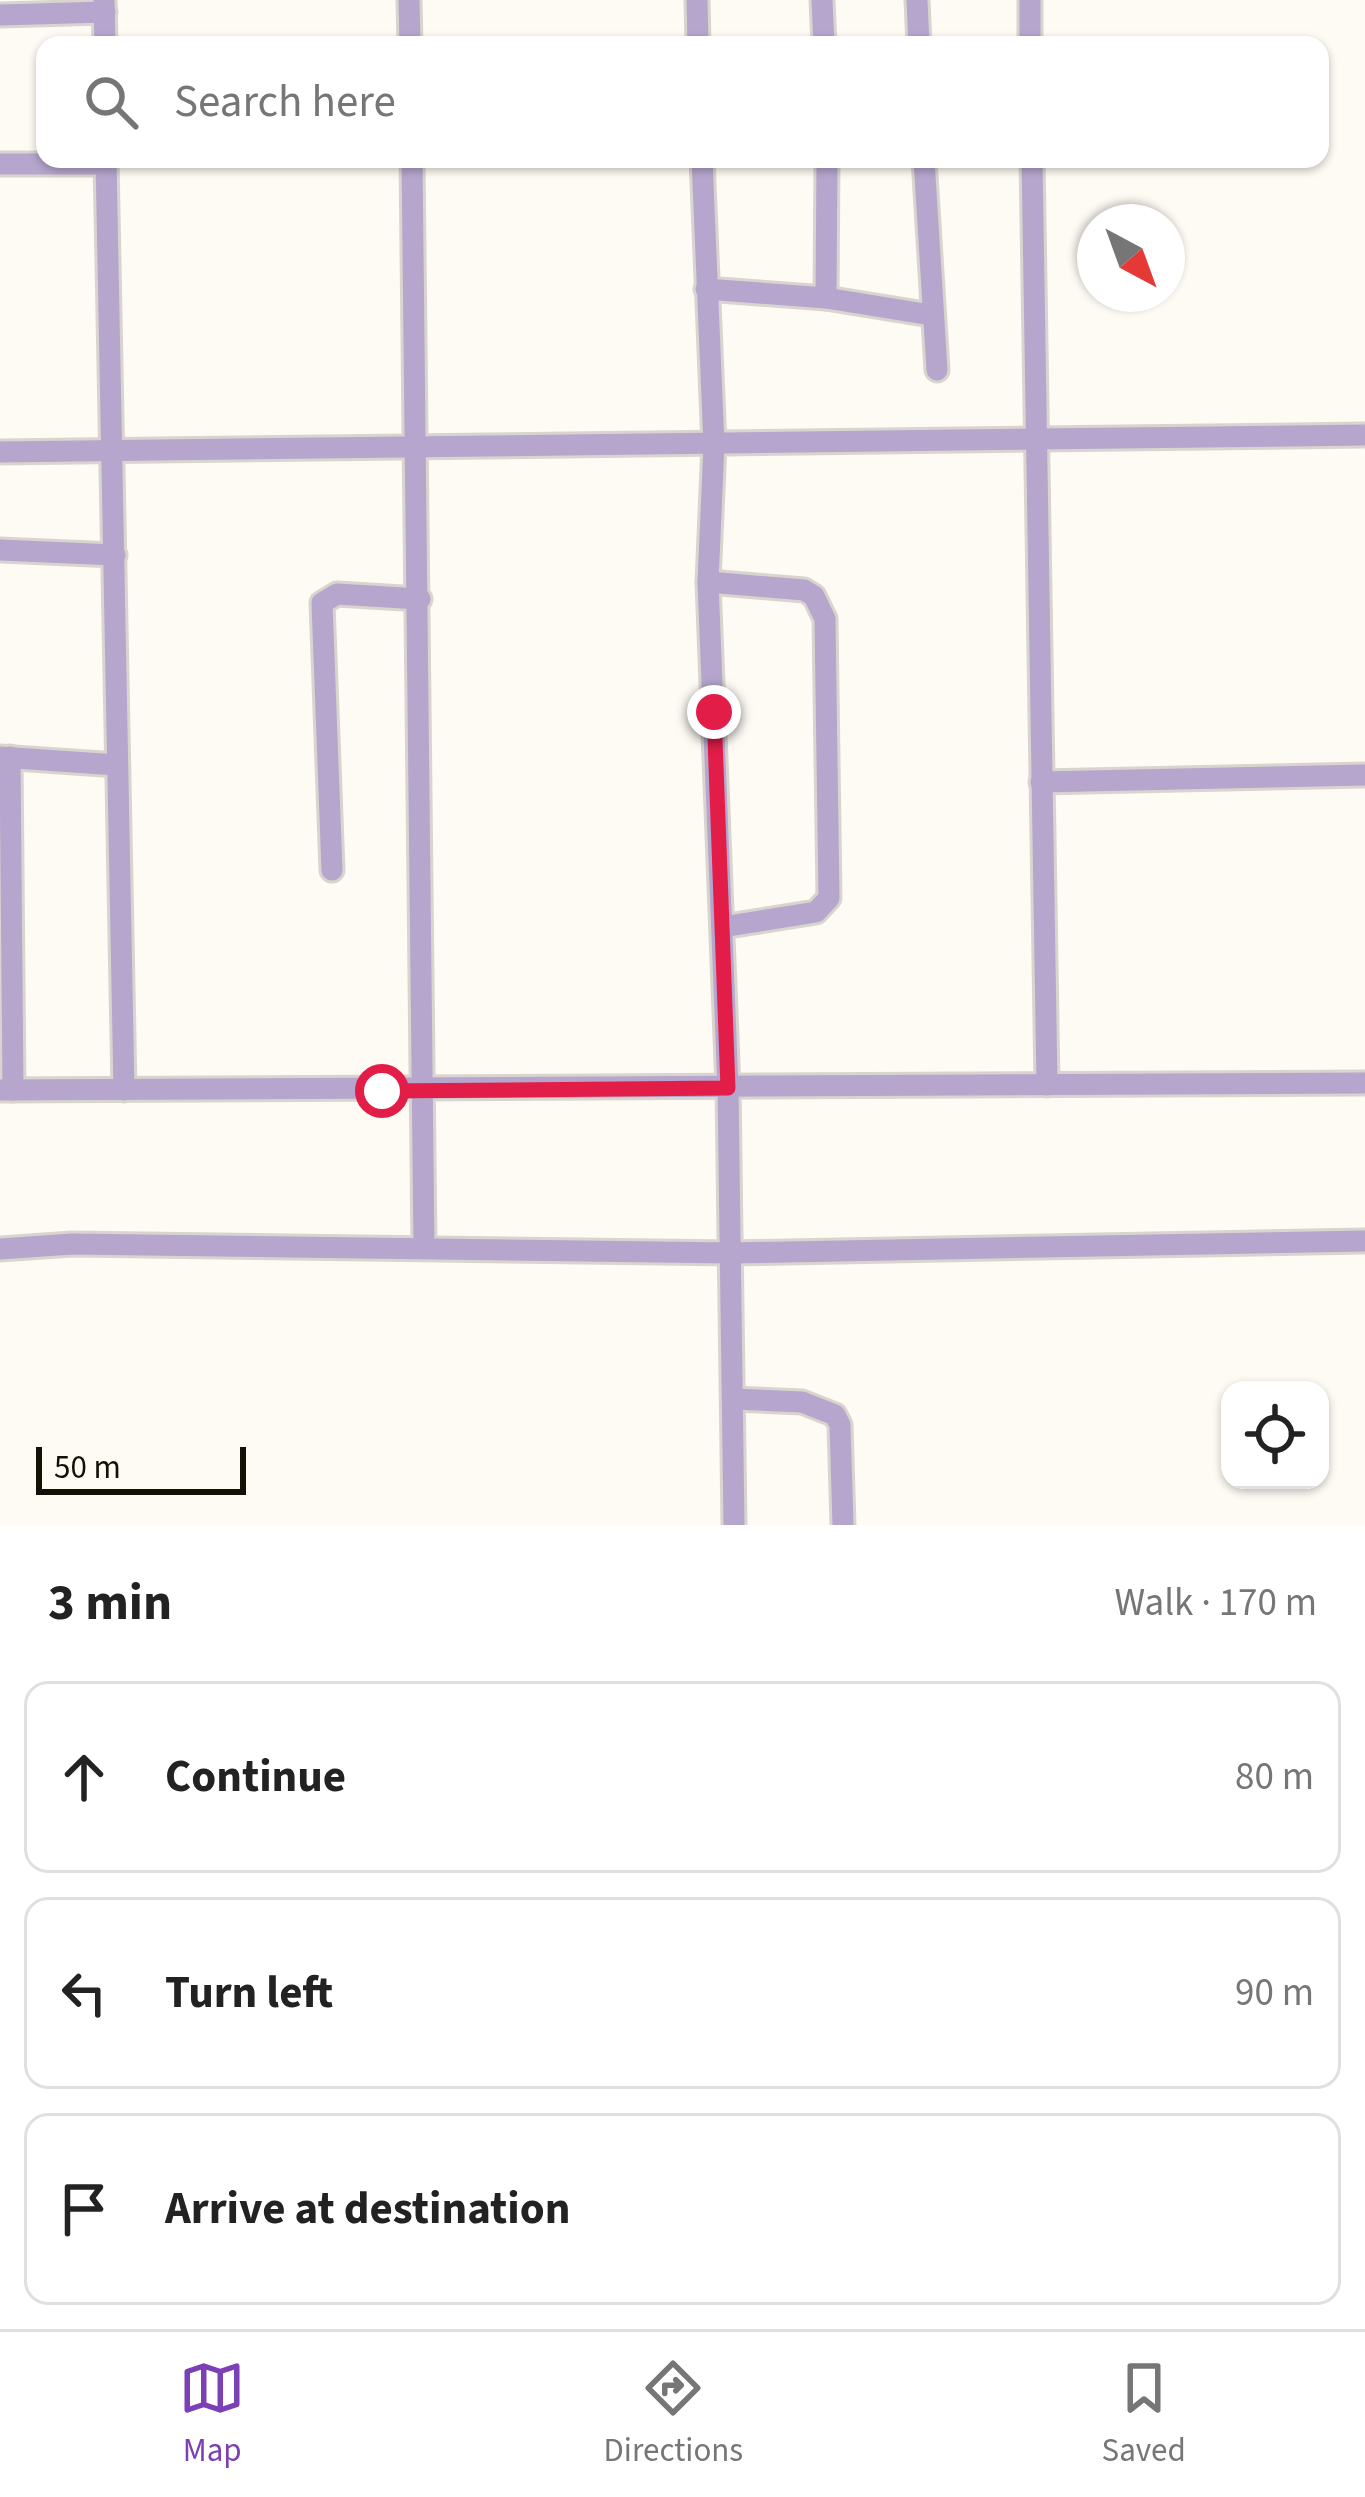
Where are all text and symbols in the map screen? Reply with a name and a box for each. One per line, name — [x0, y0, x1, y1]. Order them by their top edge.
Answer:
search box — [36, 36, 1329, 168]
icon: search — [78, 69, 144, 135]
text: Search here — [174, 70, 396, 134]
north arrow — [1077, 204, 1185, 312]
route end — [687, 685, 741, 739]
route start — [355, 1064, 409, 1118]
map controls — [1221, 1381, 1329, 1489]
button: locate — [1221, 1381, 1329, 1489]
scale bar — [36, 1441, 246, 1494]
text: 50 m — [54, 1444, 121, 1491]
text: 3 min — [48, 1567, 172, 1639]
text: Walk · 170 m — [1114, 1575, 1317, 1631]
icon: ahead — [51, 1744, 117, 1810]
text: Continue — [165, 1745, 346, 1809]
text: 80 m — [1235, 1749, 1314, 1805]
icon: left — [51, 1960, 117, 2026]
text: Turn left — [165, 1961, 333, 2025]
text: 90 m — [1235, 1965, 1314, 2021]
icon: arrive — [51, 2176, 117, 2242]
text: Arrive at destination — [165, 2177, 570, 2241]
tab: Map — [179, 2355, 245, 2474]
tab: Directions — [604, 2355, 743, 2474]
tab: Saved — [1102, 2355, 1186, 2474]

